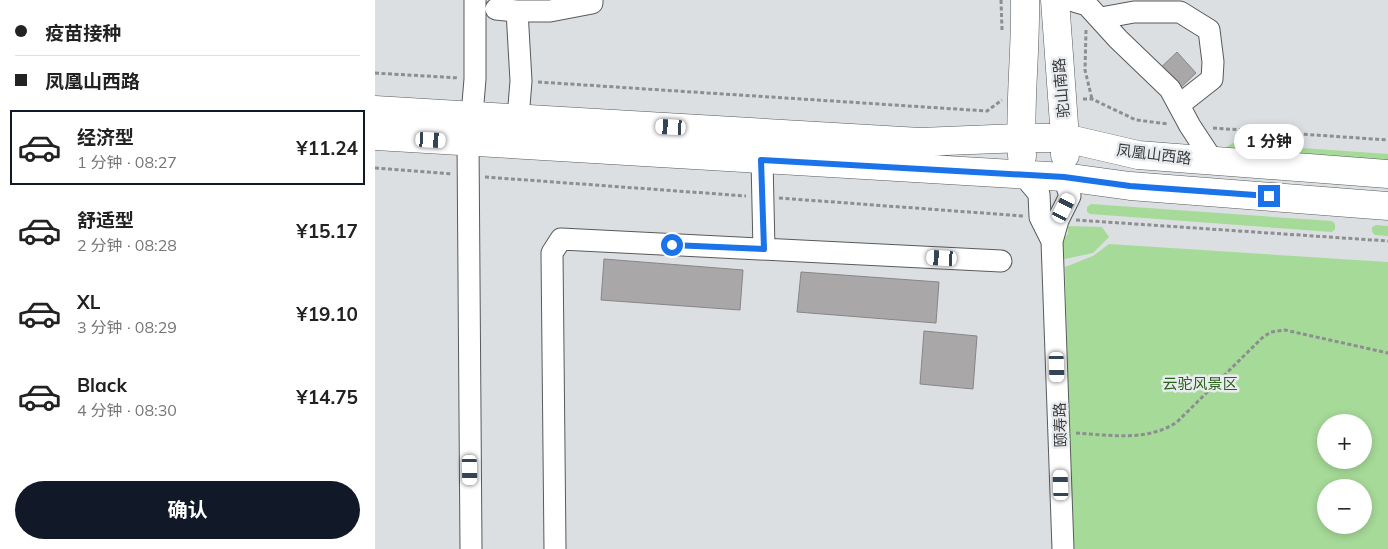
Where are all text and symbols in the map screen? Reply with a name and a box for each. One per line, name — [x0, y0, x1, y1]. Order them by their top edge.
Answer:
text: 疫苗接种 — [45, 21, 121, 45]
street label: 驼山南路 — [1049, 57, 1073, 119]
text: 凤凰山西路 — [45, 69, 140, 93]
car — [655, 119, 686, 135]
callout: 1 分钟 — [1234, 124, 1304, 158]
icon: car — [17, 125, 62, 170]
text: 经济型 — [77, 125, 134, 149]
text: 1 分钟 — [1246, 131, 1292, 151]
car — [415, 132, 446, 148]
text: ¥11.24 — [296, 136, 358, 160]
street label: 凤凰山西路 — [1116, 140, 1192, 168]
text: 1 分钟 · 08:27 — [77, 152, 177, 172]
route end — [1258, 185, 1280, 207]
car — [1050, 191, 1077, 225]
icon: car — [17, 208, 62, 253]
text: 舒适型 — [77, 208, 134, 232]
text: ¥15.17 — [296, 219, 358, 243]
route start — [661, 234, 683, 256]
text: 2 分钟 · 08:28 — [77, 235, 177, 255]
car — [926, 250, 957, 266]
text: XL — [77, 290, 100, 314]
icon: car — [17, 291, 62, 336]
text: ¥19.10 — [296, 302, 358, 326]
text: 3 分钟 · 08:29 — [77, 317, 177, 337]
car — [1048, 352, 1065, 382]
text: Black — [77, 373, 127, 397]
icon: car — [17, 374, 62, 419]
park label: 云驼风景区 — [1162, 374, 1238, 393]
text: ¥14.75 — [296, 385, 358, 409]
text: 4 分钟 · 08:30 — [77, 400, 177, 420]
street label: 颐寿路 — [1050, 402, 1070, 448]
map controls — [1317, 414, 1372, 534]
button: + — [1317, 414, 1372, 469]
car — [462, 455, 477, 485]
car — [1052, 470, 1069, 500]
button: − — [1317, 479, 1372, 534]
button: 确认 — [15, 481, 360, 539]

